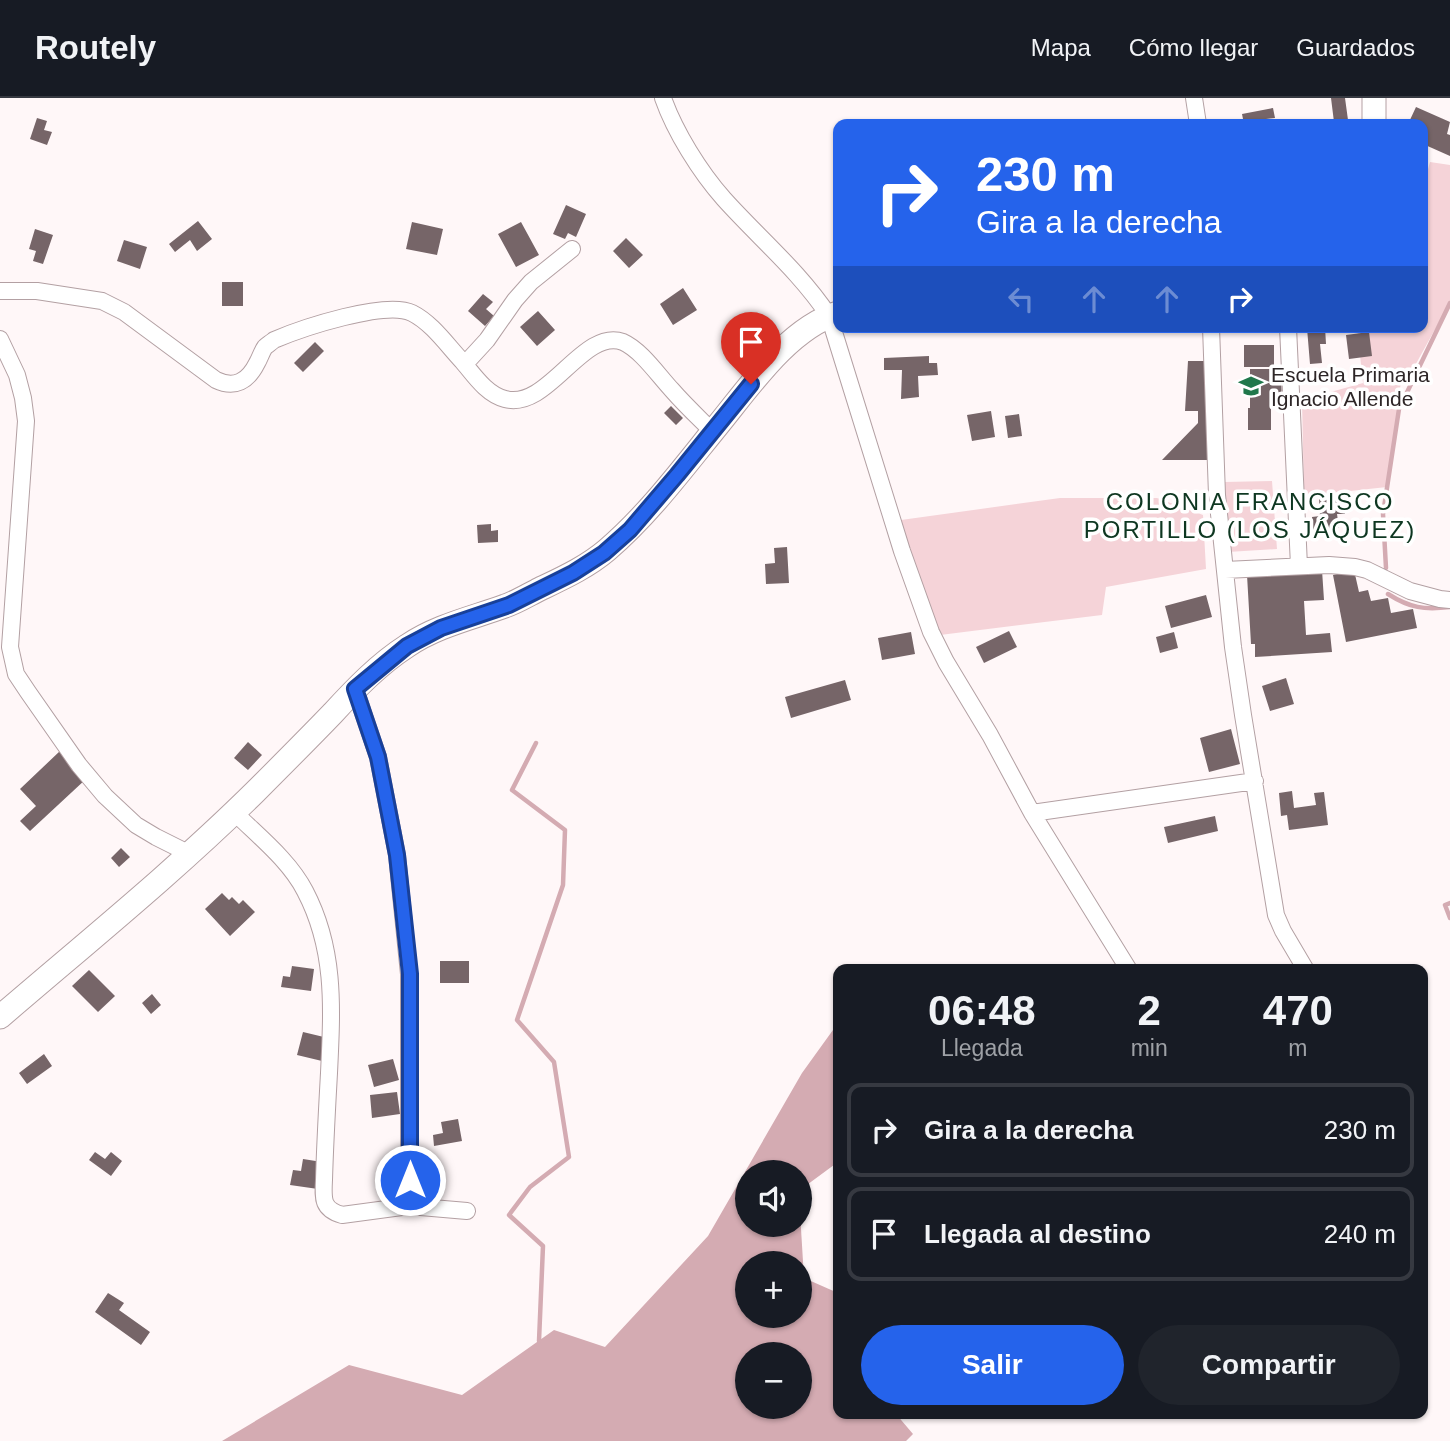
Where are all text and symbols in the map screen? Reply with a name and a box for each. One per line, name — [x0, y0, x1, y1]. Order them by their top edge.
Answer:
text: Routely — [35, 29, 156, 66]
text: Mapa — [1031, 34, 1091, 61]
text: Cómo llegar — [1129, 34, 1258, 61]
text: Guardados — [1296, 34, 1415, 61]
icon: right — [861, 147, 952, 238]
text: 230 m — [976, 147, 1115, 201]
text: Gira a la derecha — [976, 204, 1221, 240]
icon: left — [1002, 280, 1040, 318]
icon: ahead — [1075, 280, 1113, 318]
icon: ahead — [1148, 280, 1186, 318]
icon: right — [1221, 280, 1259, 318]
pin — [721, 312, 781, 384]
icon: arrive — [732, 323, 770, 361]
place label: Escuela Primaria Ignacio Allende — [1271, 363, 1430, 410]
school or university icon: Escuela Primaria Ignacio Allende — [1237, 372, 1265, 400]
district label: COLONIA FRANCISCO PORTILLO (LOS JÁQUEZ) — [1084, 488, 1416, 543]
text: 06:48 — [928, 987, 1036, 1034]
text: 2 — [1137, 987, 1161, 1034]
text: 470 — [1263, 987, 1333, 1034]
text: Llegada — [941, 1035, 1023, 1061]
text: min — [1131, 1035, 1168, 1061]
text: m — [1288, 1035, 1307, 1061]
icon: right — [865, 1111, 903, 1149]
text: Gira a la derecha — [924, 1115, 1134, 1145]
text: 230 m — [1324, 1115, 1396, 1145]
position arrow — [373, 1143, 447, 1217]
map controls — [735, 1160, 812, 1419]
button: sound — [735, 1160, 812, 1237]
icon: arrive — [865, 1215, 903, 1253]
text: Llegada al destino — [924, 1219, 1151, 1249]
text: 240 m — [1324, 1219, 1396, 1249]
button: + — [735, 1251, 812, 1328]
button: Salir — [861, 1325, 1124, 1405]
button: Compartir — [1138, 1325, 1400, 1405]
button: − — [735, 1342, 812, 1419]

